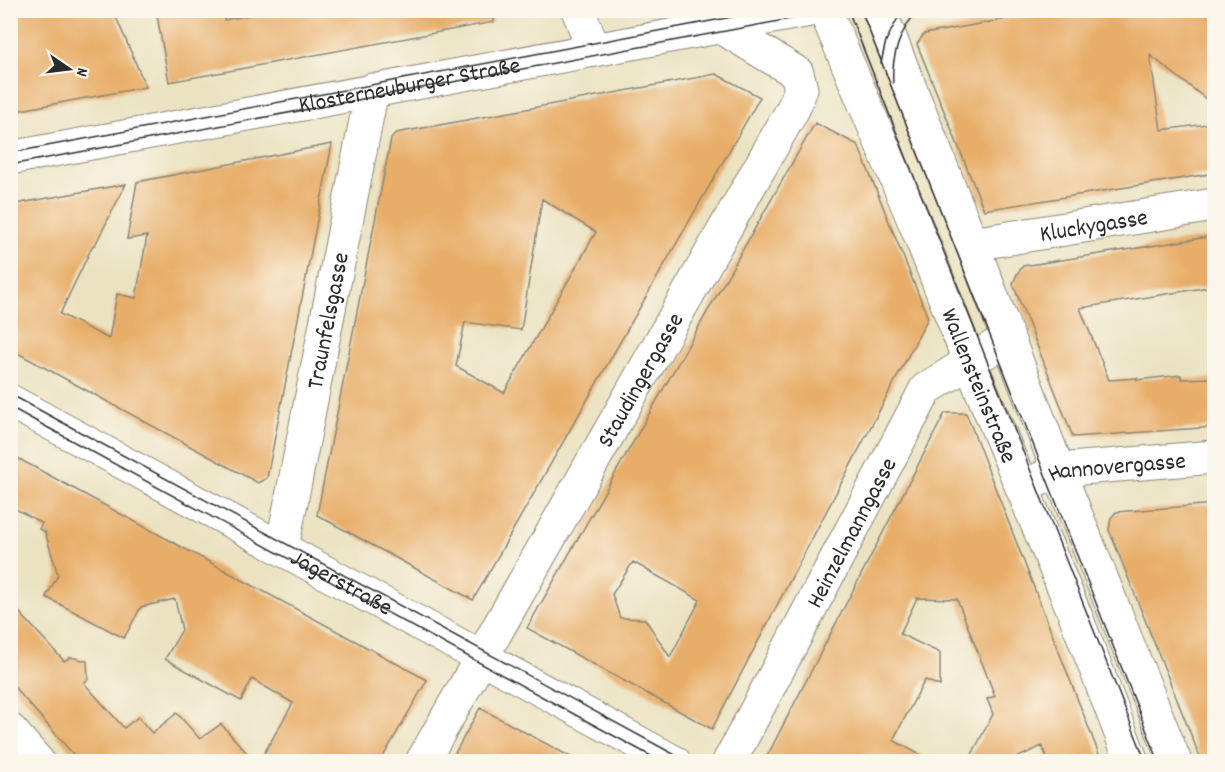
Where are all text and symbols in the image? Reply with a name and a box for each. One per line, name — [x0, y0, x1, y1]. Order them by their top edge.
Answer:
north arrow — [39, 39, 99, 99]
street label: Klosterneuburger Straße — [296, 50, 523, 124]
text: N — [69, 65, 93, 79]
street label: Kluckygasse — [1037, 202, 1150, 253]
street label: Traunfelsgasse — [300, 250, 360, 392]
street label: Wallensteinstraße — [931, 304, 1024, 469]
street label: Staudingergasse — [590, 307, 694, 455]
street label: Hannovergasse — [1042, 445, 1187, 493]
street label: Heinzelmanngasse — [799, 452, 907, 615]
street label: Jägerstraße — [283, 543, 398, 626]

